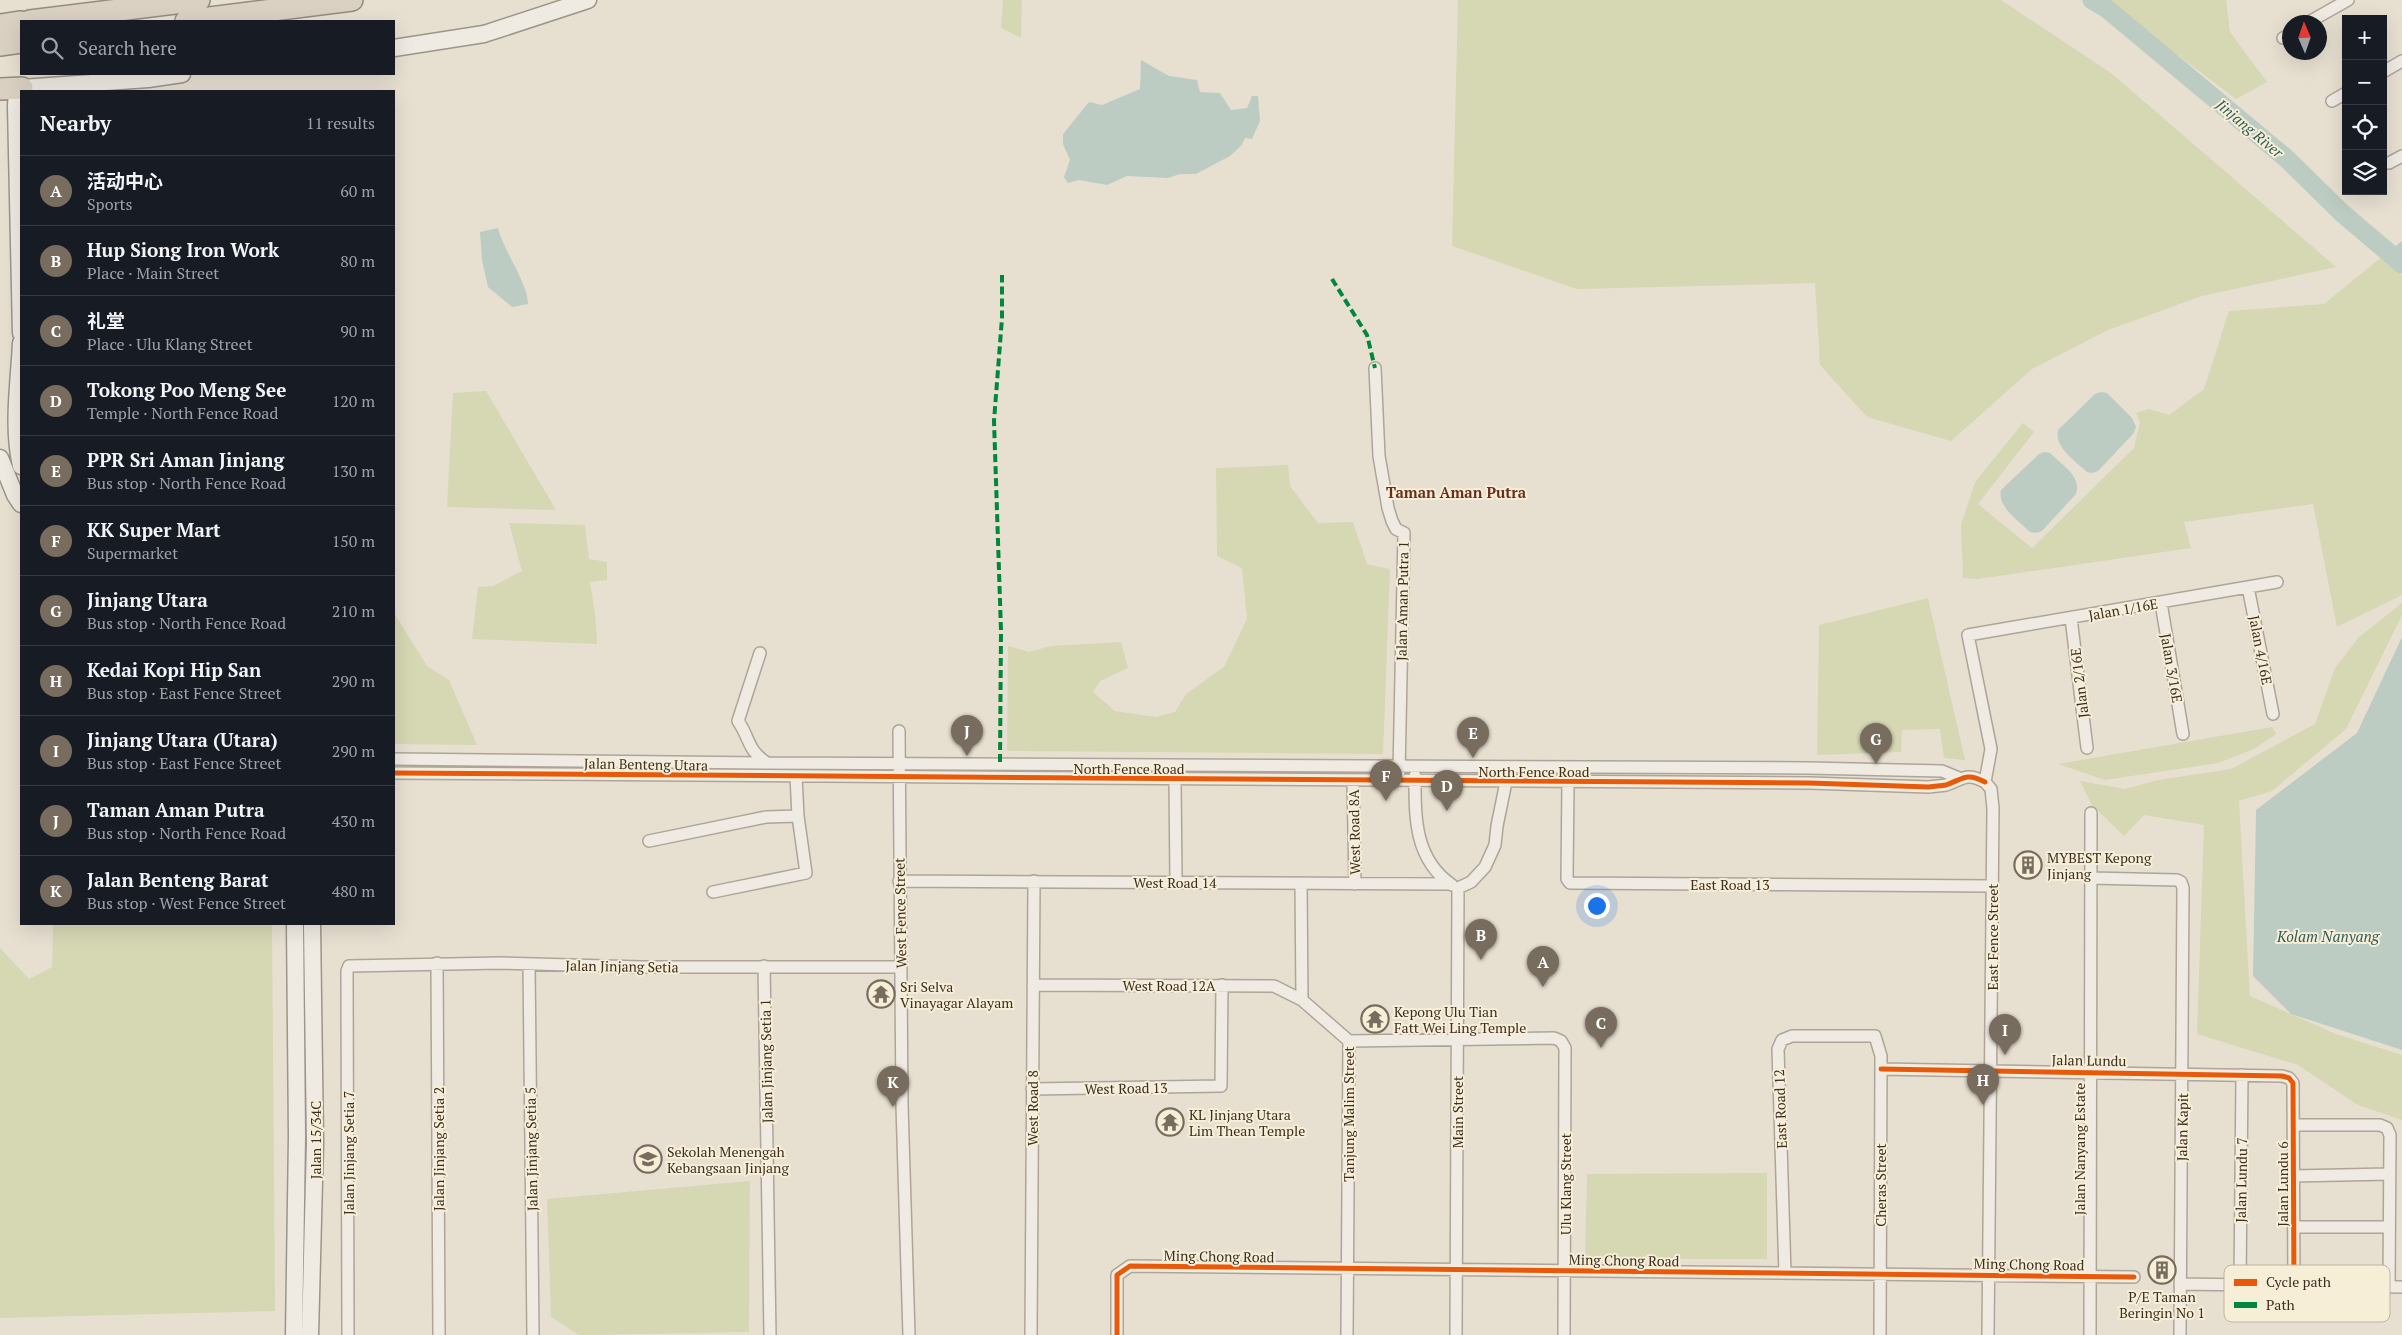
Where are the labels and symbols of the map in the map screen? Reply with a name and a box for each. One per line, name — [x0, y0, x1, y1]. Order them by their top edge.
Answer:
north arrow — [2282, 15, 2327, 60]
water label: Jinjang River — [2212, 94, 2289, 163]
district label: Taman Aman Putra — [1386, 482, 1527, 502]
street label: Jalan Aman Putra 1 — [1391, 541, 1413, 661]
street label: Jalan 1/16E — [2087, 594, 2159, 624]
street label: Jalan 4/16E — [2245, 614, 2277, 686]
street label: Jalan 3/16E — [2157, 632, 2187, 704]
street label: Jalan 2/16E — [2065, 647, 2093, 719]
pin: J — [951, 715, 983, 756]
pin: E — [1457, 717, 1489, 758]
pin: G — [1860, 723, 1892, 764]
street label: Jalan Benteng Utara — [584, 753, 708, 775]
street label: North Fence Road — [1073, 759, 1185, 778]
pin: F — [1370, 760, 1402, 801]
street label: North Fence Road — [1478, 762, 1590, 781]
pin: D — [1431, 770, 1463, 811]
street label: West Road 8A — [1344, 789, 1364, 875]
place label: MYBEST Kepong Jinjang — [2047, 848, 2152, 883]
building icon: MYBEST Kepong Jinjang — [2013, 850, 2043, 880]
street label: West Fence Street — [890, 857, 910, 969]
street label: West Road 14 — [1133, 873, 1217, 892]
street label: East Road 13 — [1690, 875, 1770, 894]
street label: East Fence Street — [1983, 883, 2002, 990]
your location — [1584, 893, 1610, 919]
pin: B — [1465, 919, 1497, 960]
water label: Kolam Nanyang — [2276, 926, 2381, 946]
pin: A — [1527, 946, 1559, 987]
street label: Jalan Jinjang Setia — [565, 956, 679, 976]
street label: West Road 12A — [1123, 976, 1216, 995]
place label: Sri Selva Vinayagar Alayam — [900, 977, 1013, 1012]
temple icon: Sri Selva Vinayagar Alayam — [866, 979, 896, 1009]
street label: Jalan Jinjang Setia 1 — [755, 999, 777, 1123]
place label: Kepong Ulu Tian Fatt Wei Ling Temple — [1394, 1002, 1526, 1037]
temple icon: Kepong Ulu Tian Fatt Wei Ling Temple — [1360, 1004, 1390, 1034]
pin: C — [1585, 1007, 1617, 1048]
pin: I — [1989, 1014, 2021, 1055]
street label: Tanjung Malim Street — [1339, 1046, 1358, 1182]
street label: Jalan Lundu — [2051, 1050, 2127, 1070]
pin: H — [1967, 1064, 1999, 1105]
pin: K — [877, 1066, 909, 1107]
street label: East Road 12 — [1769, 1069, 1791, 1149]
street label: West Road 8 — [1023, 1070, 1042, 1146]
street label: Main Street — [1448, 1075, 1467, 1148]
street label: West Road 13 — [1084, 1078, 1168, 1098]
street label: Jalan Nanyang Estate — [2070, 1083, 2089, 1215]
street label: Jalan Jinjang Setia 2 — [429, 1087, 448, 1211]
street label: Jalan Jinjang Setia 5 — [520, 1087, 542, 1211]
street label: Jalan Jinjang Setia 7 — [339, 1091, 358, 1215]
street label: Jalan Kapit — [2172, 1092, 2192, 1161]
street label: Jalan 15/34C — [306, 1101, 325, 1179]
place label: KL Jinjang Utara Lim Thean Temple — [1189, 1105, 1305, 1140]
temple icon: KL Jinjang Utara Lim Thean Temple — [1155, 1107, 1185, 1137]
street label: Ulu Klang Street — [1556, 1132, 1575, 1235]
street label: Jalan Lundu 7 — [2231, 1137, 2251, 1223]
street label: Jalan Lundu 6 — [2273, 1141, 2292, 1227]
place label: Sekolah Menengah Kebangsaan Jinjang — [667, 1142, 789, 1177]
street label: Cheras Street — [1871, 1142, 1890, 1227]
school or university icon: Sekolah Menengah Kebangsaan Jinjang — [633, 1144, 663, 1174]
street label: Ming Chong Road — [1163, 1246, 1275, 1266]
street label: Ming Chong Road — [1568, 1250, 1680, 1270]
street label: Ming Chong Road — [1973, 1254, 2085, 1274]
building icon: P/E Taman Beringin No 1 — [2147, 1255, 2177, 1285]
legend — [2224, 1265, 2390, 1322]
text: Cycle path — [2266, 1272, 2331, 1291]
place label: P/E Taman Beringin No 1 — [2119, 1287, 2205, 1322]
text: Path — [2266, 1295, 2295, 1314]

